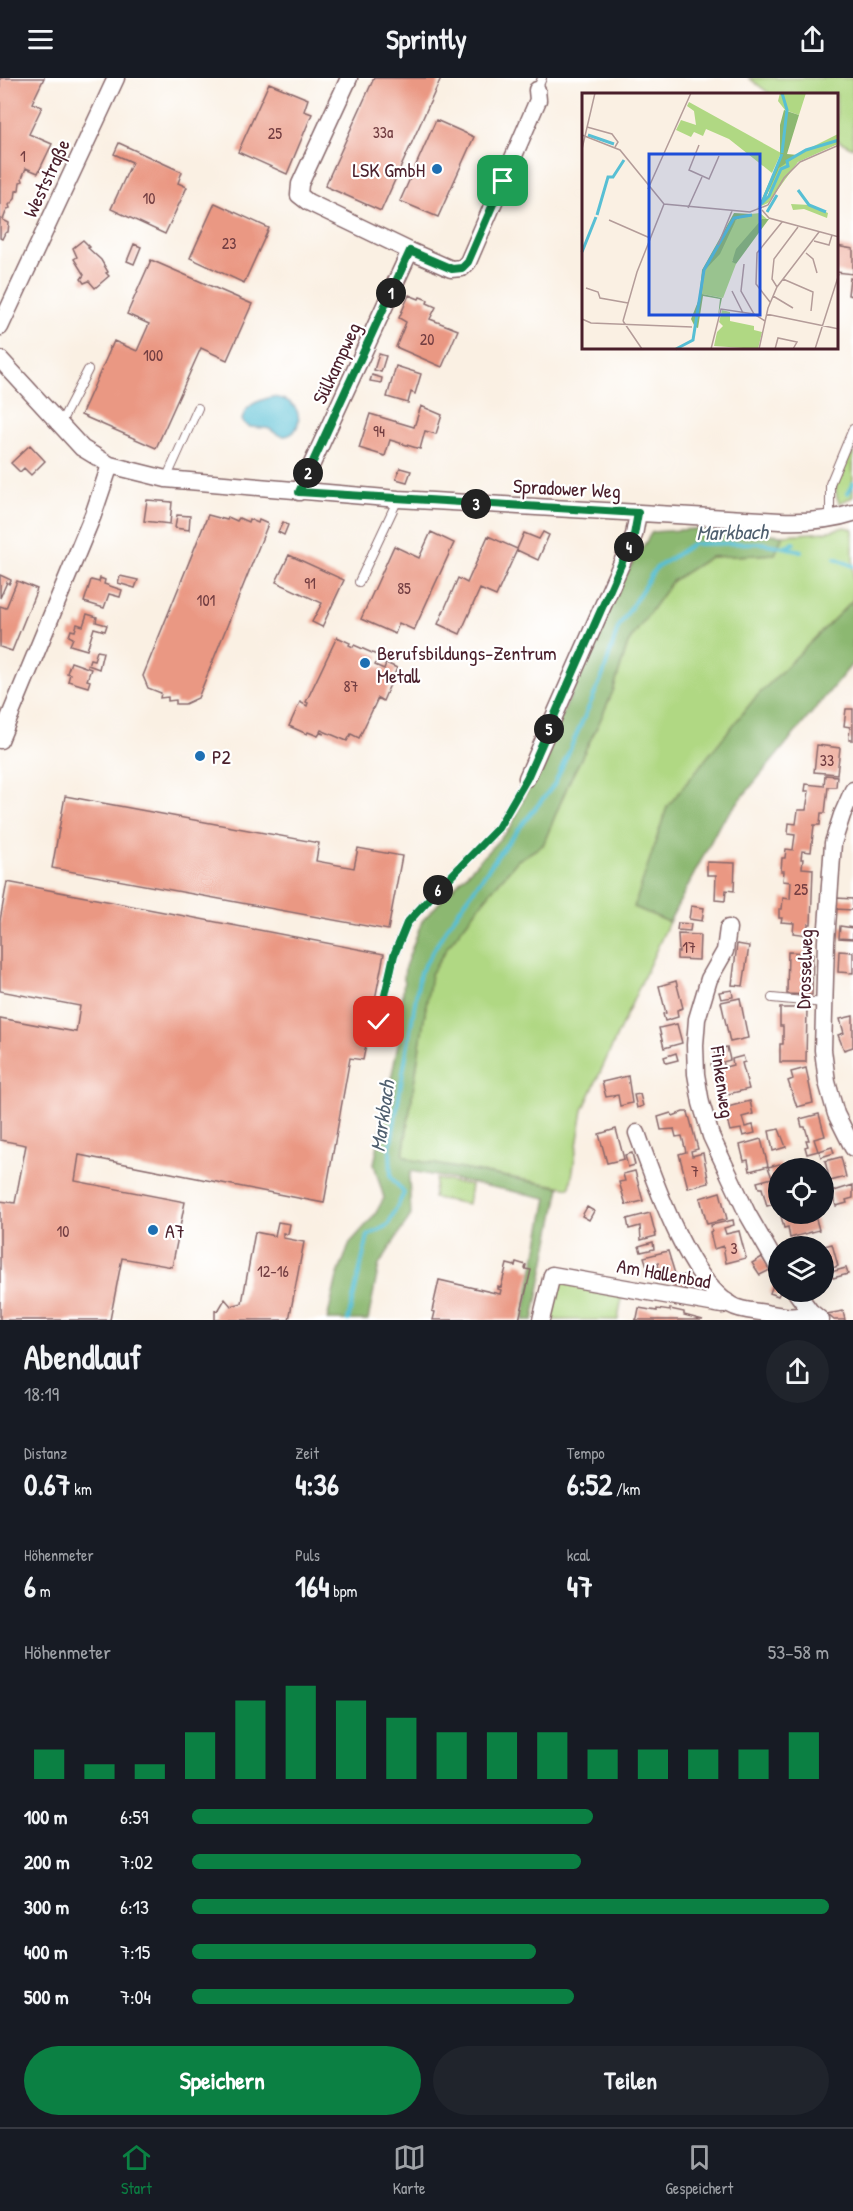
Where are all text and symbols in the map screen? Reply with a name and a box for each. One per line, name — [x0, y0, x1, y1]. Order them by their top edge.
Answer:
text: Sprintly — [386, 21, 467, 57]
icon: menu — [24, 23, 57, 56]
icon: share — [796, 23, 829, 56]
inset map — [582, 93, 838, 350]
house number: 33a — [373, 121, 393, 143]
house number: 25 — [268, 122, 282, 144]
street label: Weststraße — [16, 134, 76, 222]
house number: 1 — [20, 145, 26, 167]
pin — [477, 155, 528, 206]
place label: LSK GmbH — [353, 156, 425, 183]
marker: LSK GmbH — [430, 162, 444, 176]
icon: arrive — [486, 164, 519, 197]
house number: 10 — [143, 187, 155, 209]
house number: 23 — [222, 232, 236, 254]
pin: 1 — [376, 278, 406, 308]
text: 1 — [388, 282, 394, 304]
street label: Sülkampweg — [305, 318, 367, 408]
house number: 20 — [420, 328, 434, 350]
house number: 100 — [143, 344, 163, 366]
house number: 94 — [373, 420, 385, 442]
pin: 2 — [293, 458, 323, 488]
text: 2 — [304, 462, 312, 484]
street label: Spradower Weg — [512, 472, 622, 504]
pin: 3 — [461, 489, 491, 519]
text: 3 — [472, 493, 480, 515]
water label: Markbach — [696, 517, 769, 547]
pin: 4 — [614, 532, 644, 562]
text: 4 — [626, 536, 632, 558]
house number: 91 — [304, 572, 316, 594]
house number: 85 — [397, 577, 411, 599]
house number: 101 — [197, 589, 216, 611]
place label: Berufsbildungs-Zentrum Metall — [377, 639, 557, 689]
marker: Berufsbildungs-Zentrum Metall — [358, 656, 372, 670]
house number: 87 — [344, 675, 358, 697]
pin: 5 — [534, 714, 564, 744]
text: 5 — [546, 718, 552, 740]
place label: P2 — [212, 743, 232, 770]
marker: P2 — [193, 749, 207, 763]
house number: 33 — [820, 749, 834, 771]
pin: 6 — [423, 875, 453, 905]
house number: 25 — [794, 878, 808, 900]
text: 6 — [435, 879, 441, 901]
street label: Drosselweg — [789, 928, 819, 1009]
house number: 17 — [682, 936, 696, 958]
pin — [353, 996, 404, 1047]
icon: check — [362, 1005, 395, 1038]
street label: Finkenweg — [704, 1043, 741, 1120]
water label: Markbach — [363, 1077, 401, 1153]
map controls — [768, 1158, 834, 1302]
button: locate — [768, 1158, 834, 1224]
house number: 7 — [691, 1160, 699, 1182]
place label: A7 — [165, 1217, 185, 1244]
house number: 10 — [57, 1220, 69, 1242]
marker: A7 — [146, 1223, 160, 1237]
button: layers — [768, 1236, 834, 1302]
house number: 3 — [730, 1237, 738, 1259]
street label: Am Hallenbad — [615, 1251, 713, 1295]
house number: 12-16 — [257, 1260, 289, 1282]
text: Abendlauf — [24, 1335, 141, 1379]
button: share — [766, 1340, 829, 1403]
text: 18:19 — [24, 1380, 59, 1407]
text: Distanz — [24, 1442, 67, 1464]
text: Zeit — [295, 1442, 319, 1464]
text: Tempo — [567, 1442, 605, 1464]
text: 0.67 — [24, 1464, 71, 1504]
text: 4:36 — [295, 1464, 339, 1504]
text: 6:52 — [567, 1464, 612, 1504]
text: km — [71, 1478, 92, 1500]
text: /km — [612, 1478, 640, 1500]
text: Höhenmeter — [24, 1544, 94, 1566]
text: Puls — [295, 1544, 320, 1566]
text: kcal — [567, 1544, 590, 1566]
text: 6 — [24, 1566, 36, 1606]
text: 164 — [295, 1566, 329, 1606]
text: 47 — [567, 1566, 593, 1606]
text: m — [36, 1580, 51, 1602]
text: bpm — [329, 1580, 357, 1602]
text: Höhenmeter — [24, 1638, 111, 1665]
text: 53–58 m — [768, 1638, 829, 1665]
text: 100 m — [24, 1803, 67, 1830]
text: 6:59 — [120, 1803, 148, 1830]
text: 200 m — [24, 1848, 69, 1875]
text: 7:02 — [120, 1848, 153, 1875]
text: 300 m — [24, 1893, 69, 1920]
text: 6:13 — [120, 1893, 149, 1920]
text: 400 m — [24, 1938, 68, 1965]
text: 7:15 — [120, 1938, 150, 1965]
text: 500 m — [24, 1983, 69, 2010]
text: 7:04 — [120, 1983, 151, 2010]
button: Speichern — [24, 2046, 421, 2115]
button: Teilen — [433, 2046, 829, 2115]
tab: Start — [120, 2141, 153, 2199]
tab: Karte — [393, 2141, 426, 2199]
tab: Gespeichert — [665, 2141, 733, 2199]

